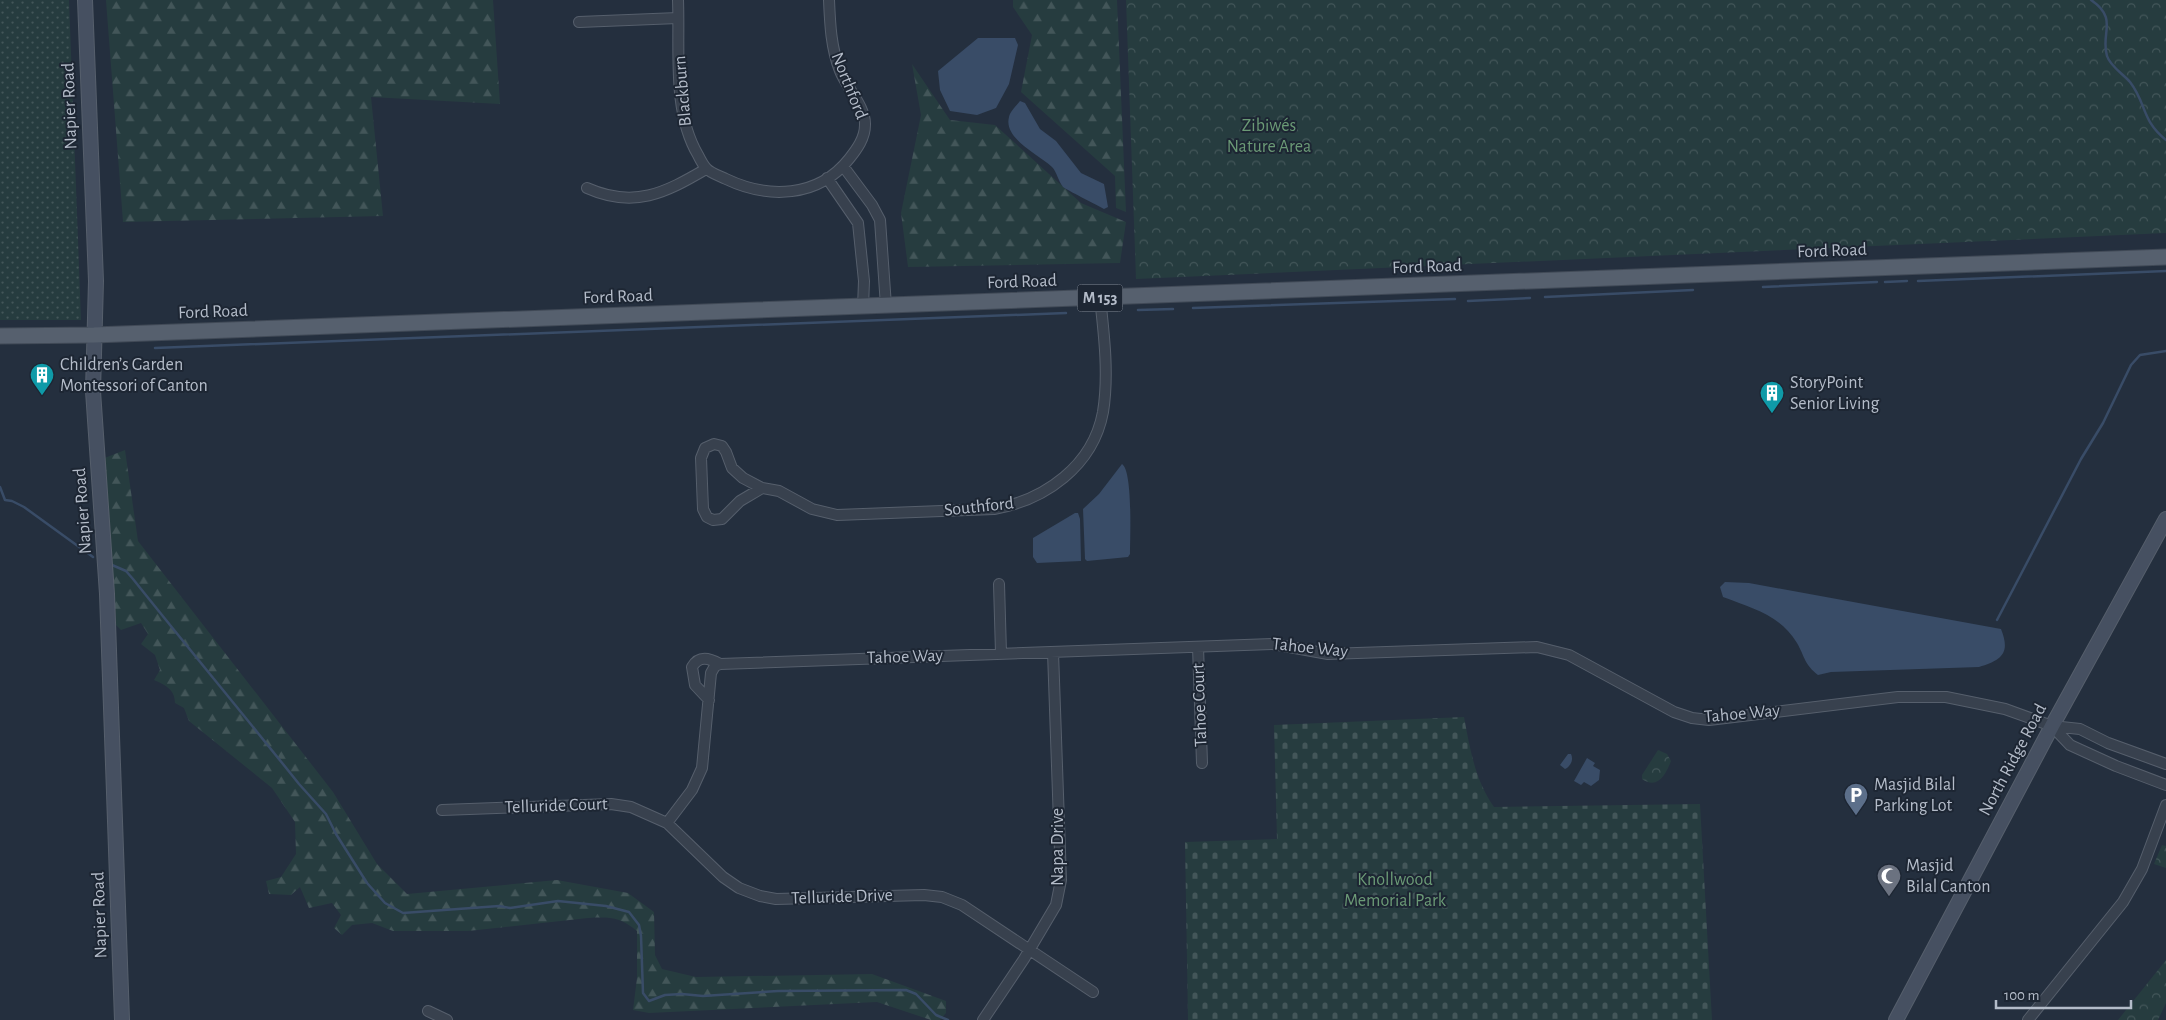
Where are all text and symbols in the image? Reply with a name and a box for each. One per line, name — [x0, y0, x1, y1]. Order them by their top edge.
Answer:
street label: Northford — [827, 50, 871, 122]
street label: Blackburn — [671, 55, 695, 127]
street label: Napier Road — [59, 62, 81, 150]
park label: Zibiwés Nature Area — [1227, 117, 1311, 156]
street label: Ford Road — [1797, 241, 1867, 261]
street label: Ford Road — [1392, 257, 1462, 277]
street label: Ford Road — [987, 272, 1057, 292]
road number: M 153 — [1078, 284, 1122, 312]
street label: Ford Road — [583, 287, 653, 307]
street label: Ford Road — [178, 302, 248, 322]
place label: Children’s Garden Montessori of Canton — [60, 356, 208, 395]
building icon: Children’s Garden Montessori of Canton — [29, 362, 55, 396]
place label: StoryPoint Senior Living — [1790, 374, 1880, 413]
building icon: StoryPoint Senior Living — [1759, 380, 1785, 414]
street label: Napier Road — [71, 467, 95, 555]
street label: Southford — [943, 494, 1015, 520]
street label: Tahoe Way — [1271, 635, 1349, 661]
street label: Tahoe Way — [867, 647, 944, 667]
street label: Tahoe Court — [1190, 663, 1210, 747]
street label: North Ridge Road — [1976, 701, 2050, 819]
street label: Tahoe Way — [1703, 702, 1781, 726]
place label: Masjid Bilal Parking Lot — [1874, 776, 1956, 815]
parking icon: Masjid Bilal Parking Lot — [1843, 782, 1869, 816]
street label: Telluride Court — [504, 795, 608, 817]
street label: Napa Drive — [1049, 808, 1067, 886]
place label: Masjid Bilal Canton — [1906, 857, 1990, 896]
mosque icon: Masjid Bilal Canton — [1876, 863, 1902, 897]
street label: Napier Road — [89, 871, 111, 959]
park label: Knollwood Memorial Park — [1344, 871, 1447, 910]
street label: Telluride Drive — [791, 886, 893, 908]
scale bar — [1996, 978, 2131, 1010]
text: 100 m — [2004, 988, 2039, 1003]

